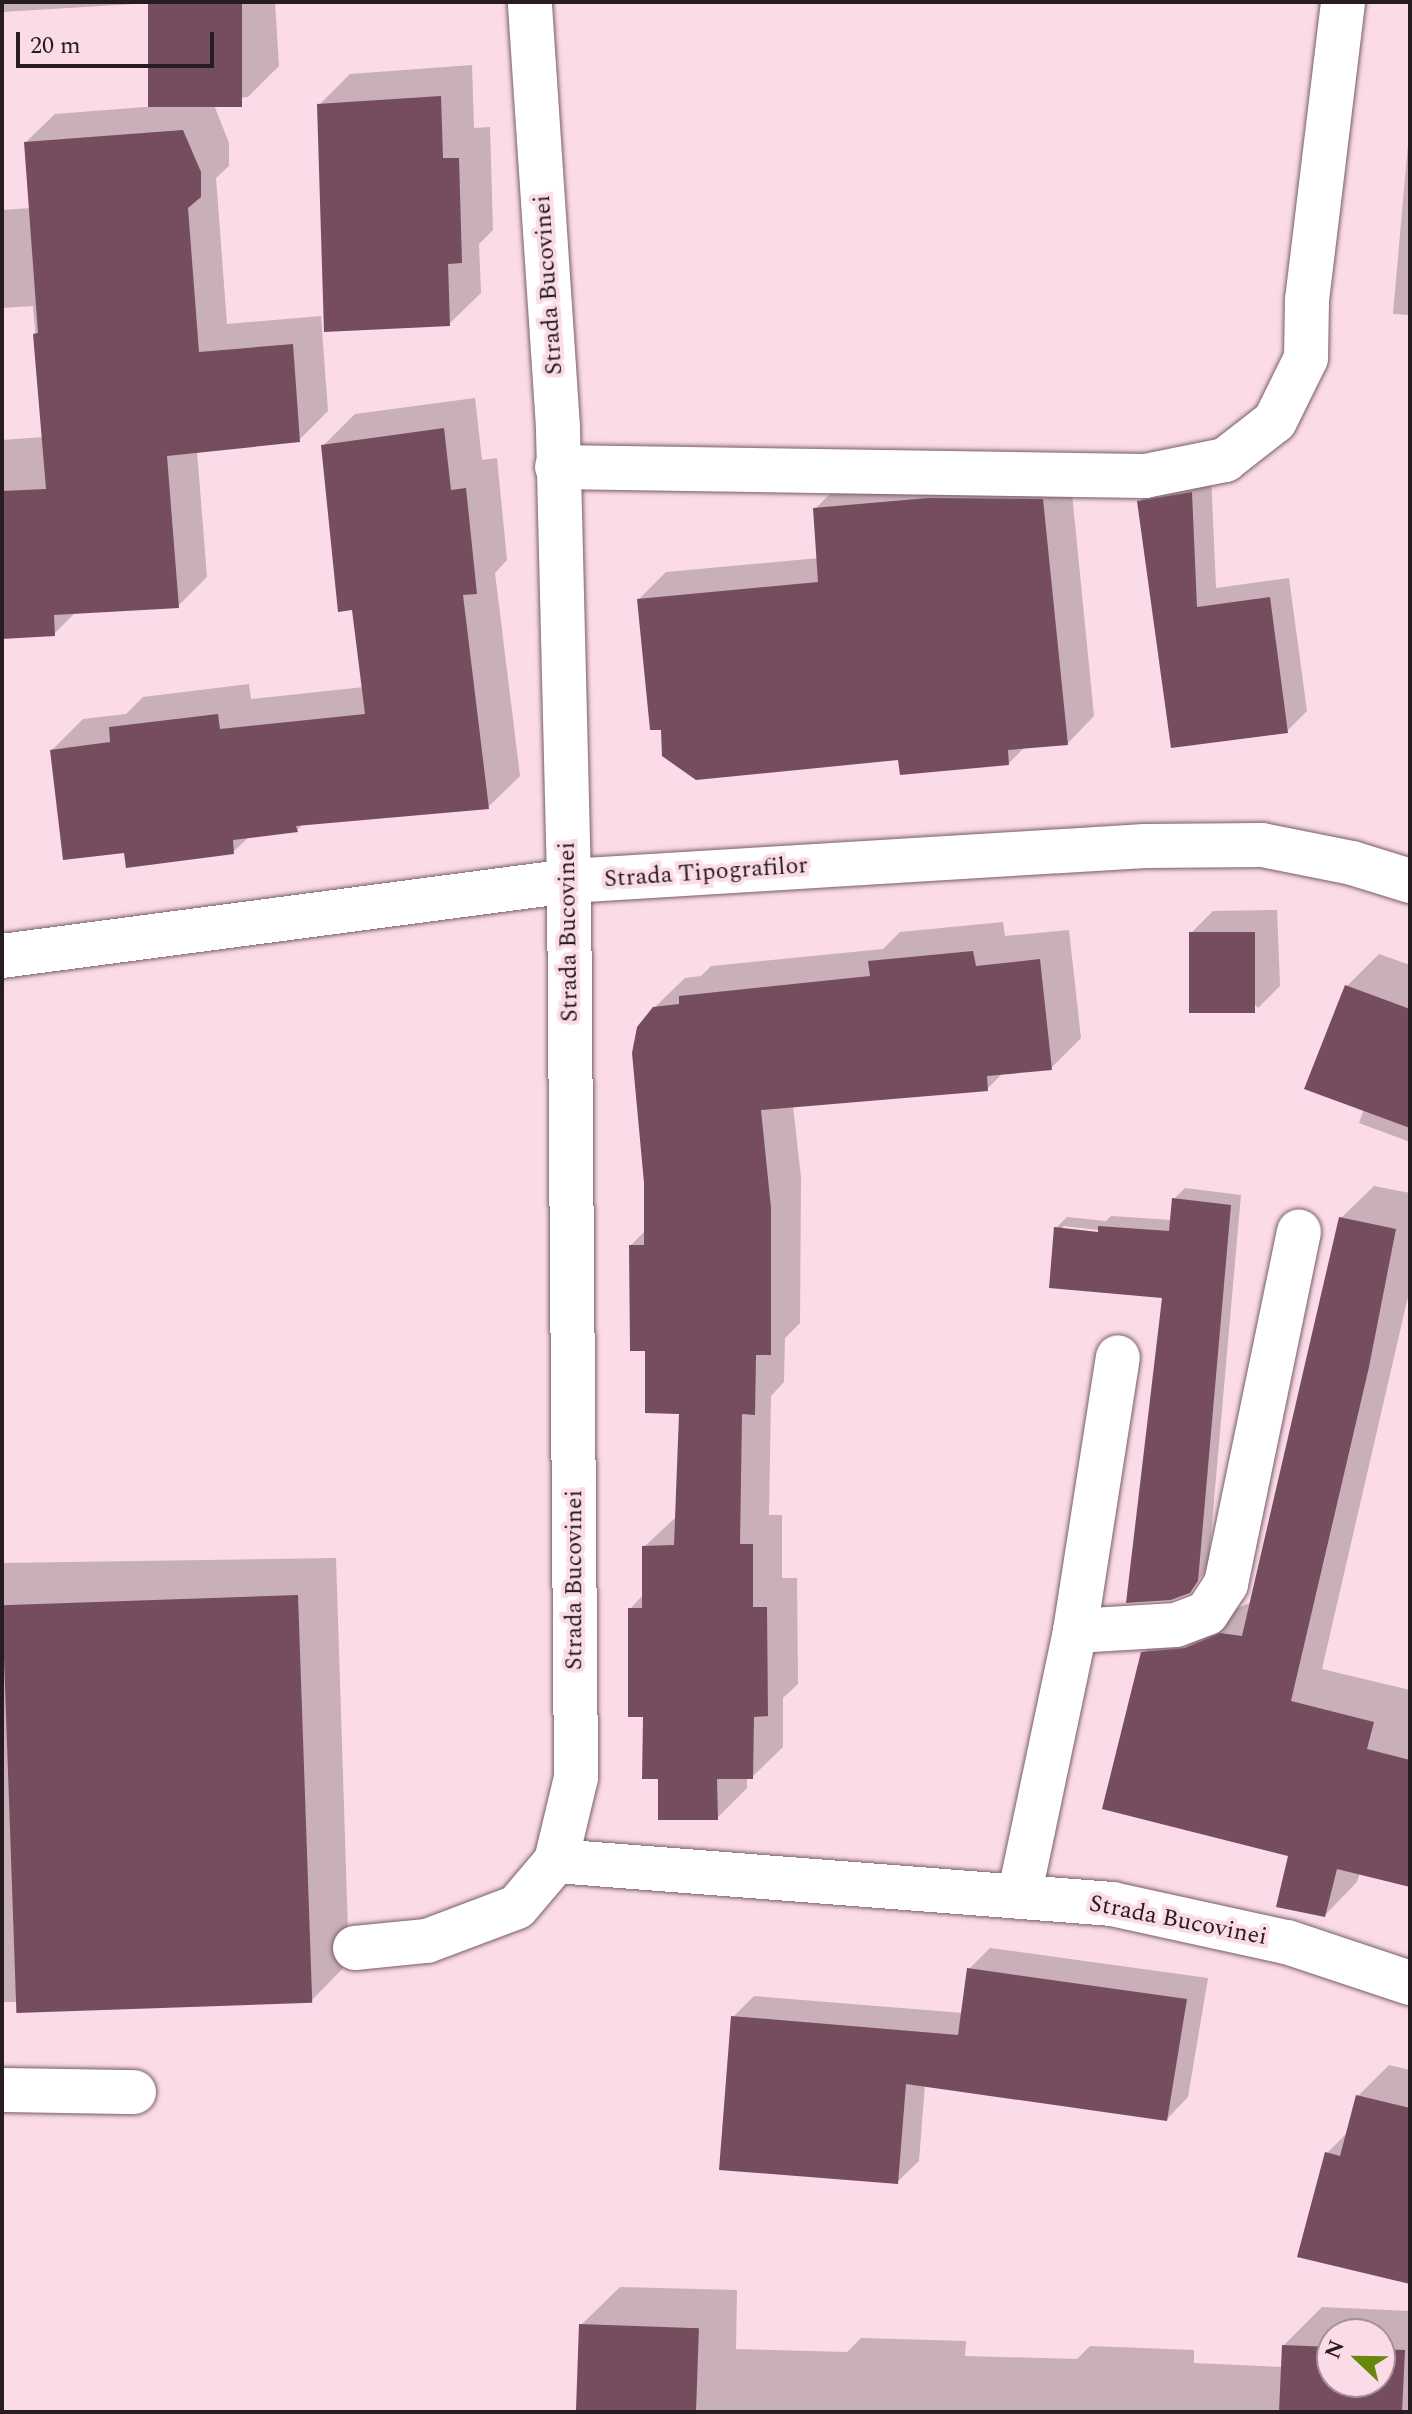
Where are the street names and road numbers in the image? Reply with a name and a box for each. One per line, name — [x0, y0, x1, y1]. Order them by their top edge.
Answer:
street label: Strada Bucovinei — [528, 194, 570, 376]
street label: Strada Bucovinei — [553, 842, 585, 1022]
street label: Strada Tipografilor — [603, 852, 809, 894]
street label: Strada Bucovinei — [561, 1490, 589, 1670]
street label: Strada Bucovinei — [1087, 1890, 1269, 1952]

